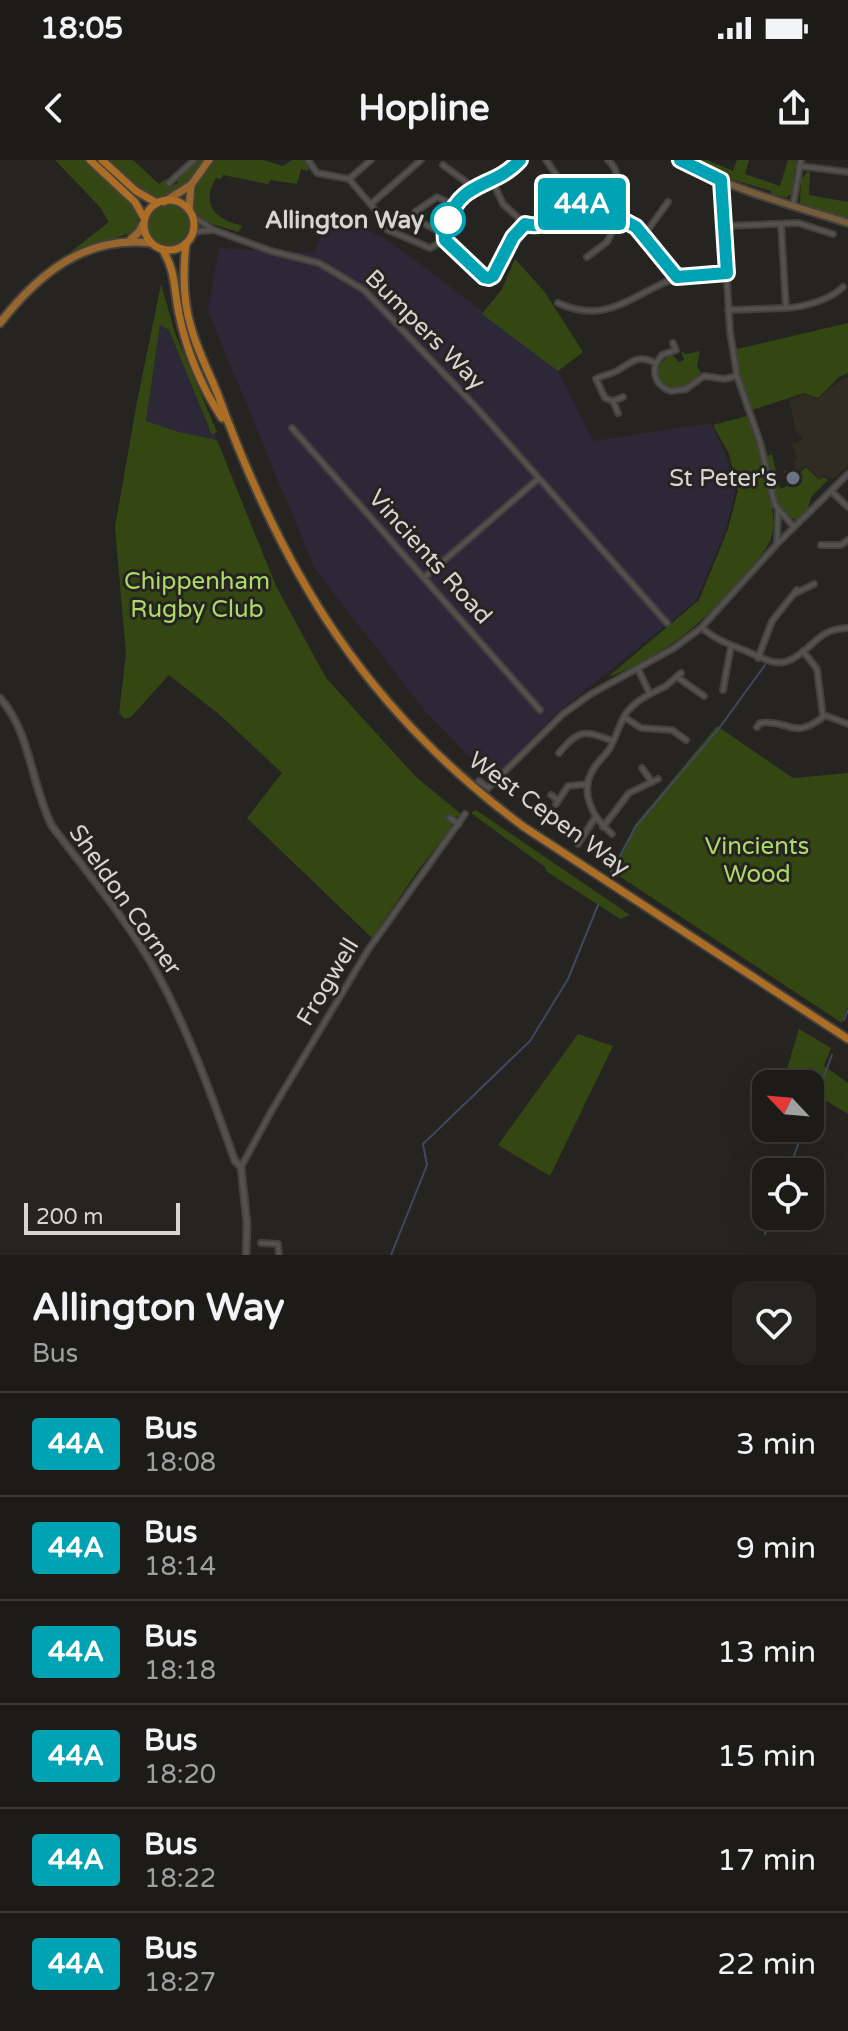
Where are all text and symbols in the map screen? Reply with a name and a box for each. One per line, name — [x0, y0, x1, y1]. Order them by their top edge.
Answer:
text: 18:05 — [40, 10, 123, 47]
icon: back — [32, 86, 76, 130]
icon: share — [772, 86, 816, 130]
text: Hopline — [358, 87, 490, 130]
line badge: 44A — [536, 178, 628, 230]
text: 44A — [554, 187, 610, 221]
marker: Allington Way — [431, 203, 465, 237]
place label: Allington Way — [265, 206, 424, 235]
street label: Bumpers Way — [359, 264, 491, 396]
place label: St Peter's — [669, 464, 777, 493]
marker: St Peter's — [784, 469, 802, 487]
street label: Vincients Road — [362, 484, 498, 630]
park label: Chippenham Rugby Club — [124, 567, 270, 624]
street label: West Cepen Way — [463, 746, 635, 882]
street label: Sheldon Corner — [62, 819, 188, 981]
park label: Vincients Wood — [705, 832, 809, 889]
street label: Frogwell — [291, 933, 365, 1031]
north arrow — [752, 1070, 824, 1142]
map controls — [752, 1070, 824, 1230]
button: locate — [752, 1158, 824, 1230]
scale bar — [24, 1199, 180, 1235]
text: 200 m — [36, 1204, 103, 1230]
button: heart — [732, 1281, 816, 1365]
text: Allington Way — [32, 1285, 284, 1331]
text: Bus — [32, 1338, 78, 1369]
text: Bus — [144, 1410, 197, 1447]
text: 3 min — [736, 1426, 816, 1463]
text: 44A — [48, 1427, 104, 1461]
text: 18:08 — [144, 1447, 216, 1478]
text: Bus — [144, 1514, 197, 1551]
text: 9 min — [736, 1530, 816, 1567]
text: 44A — [48, 1531, 104, 1565]
text: 18:14 — [144, 1551, 216, 1582]
text: Bus — [144, 1618, 197, 1655]
text: 13 min — [717, 1634, 816, 1671]
text: 44A — [48, 1635, 104, 1669]
text: 18:18 — [144, 1655, 216, 1686]
text: Bus — [144, 1722, 197, 1759]
text: 15 min — [717, 1738, 816, 1775]
text: 44A — [48, 1739, 104, 1773]
text: 18:20 — [144, 1759, 216, 1790]
text: Bus — [144, 1826, 197, 1863]
text: 17 min — [717, 1842, 816, 1879]
text: 44A — [48, 1843, 104, 1877]
text: 18:22 — [144, 1863, 216, 1894]
text: Bus — [144, 1930, 197, 1967]
text: 22 min — [717, 1946, 816, 1983]
text: 44A — [48, 1947, 104, 1981]
text: 18:27 — [144, 1967, 216, 1998]

